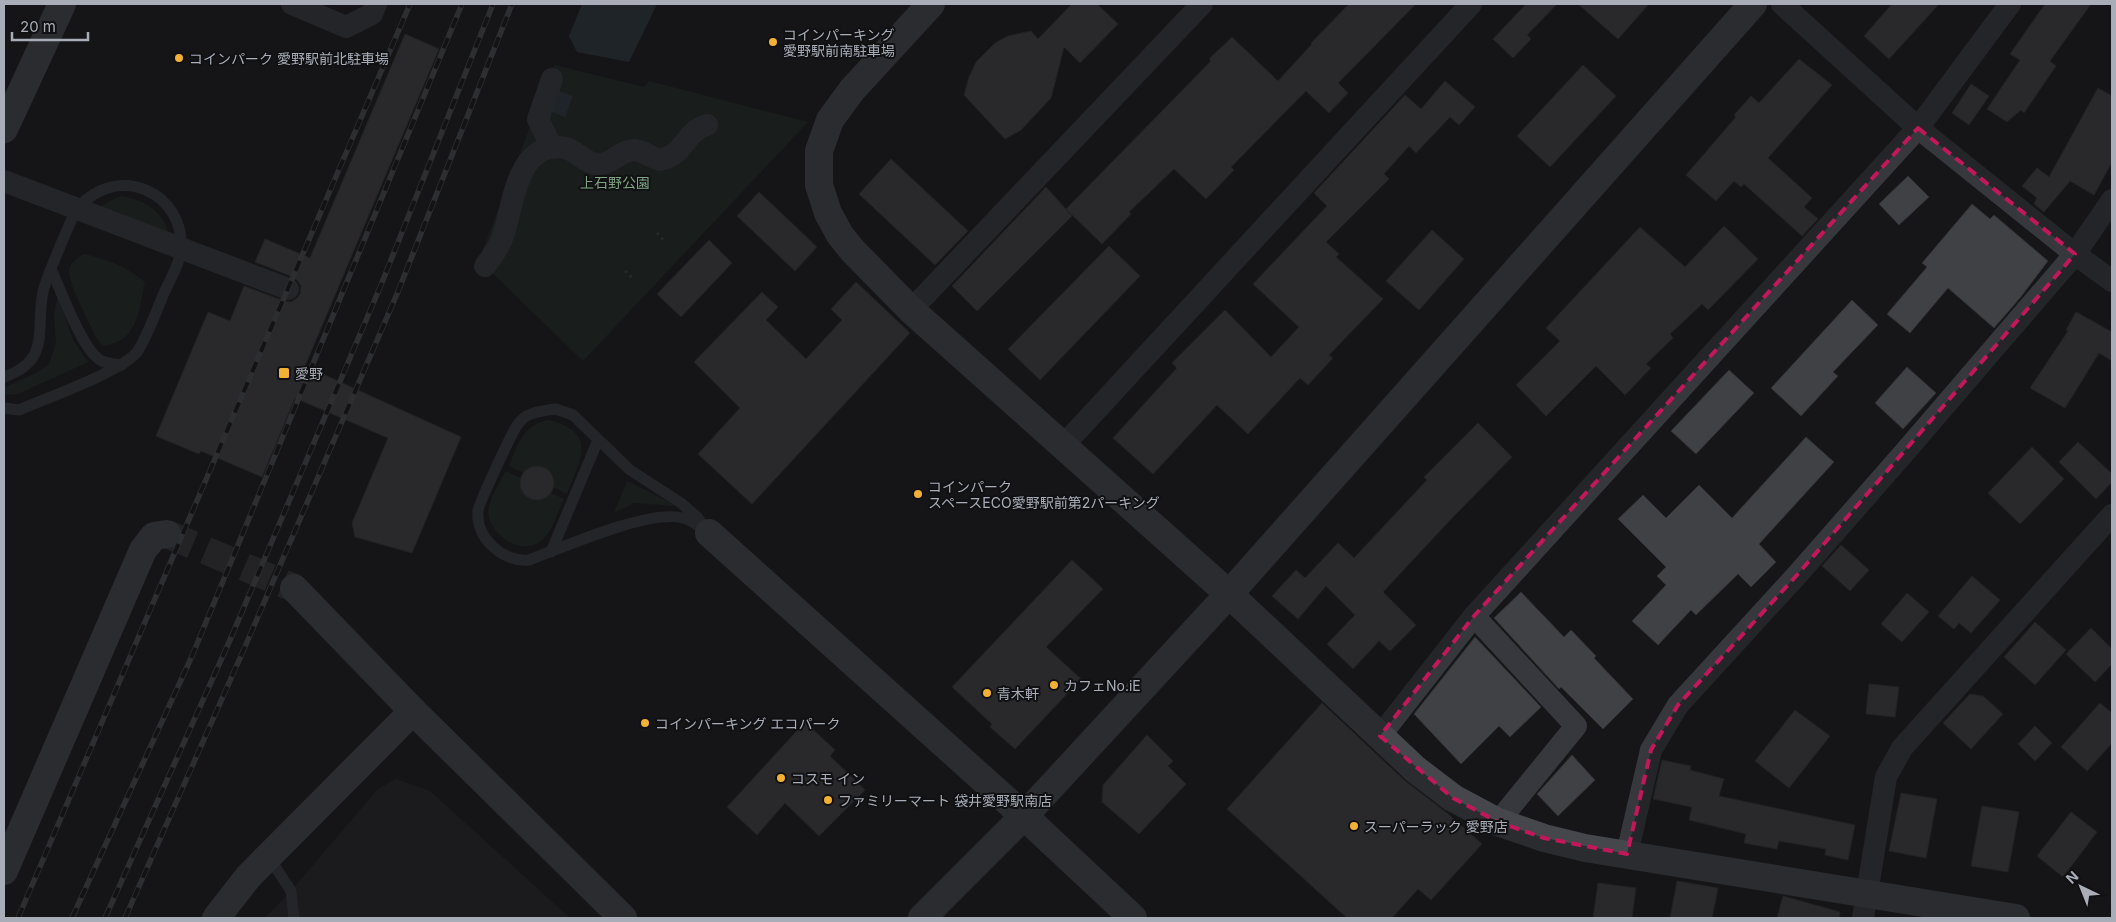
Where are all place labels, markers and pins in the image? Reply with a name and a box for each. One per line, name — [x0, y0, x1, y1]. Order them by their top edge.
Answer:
place label: コインパーキング 愛野駅前南駐車場 — [783, 26, 895, 59]
marker: コインパーキング 愛野駅前南駐車場 — [767, 36, 779, 48]
place label: コインパーク 愛野駅前北駐車場 — [189, 50, 389, 67]
marker: コインパーク 愛野駅前北駐車場 — [173, 52, 185, 64]
place label: 愛野 — [295, 365, 323, 382]
marker: 愛野 — [277, 366, 291, 380]
place label: コインパーク スペースECO愛野駅前第2パーキング — [928, 478, 1160, 511]
marker: コインパーク スペースECO愛野駅前第2パーキング — [912, 488, 924, 500]
place label: カフェNo.iE — [1064, 677, 1141, 694]
marker: カフェNo.iE — [1048, 679, 1060, 691]
place label: 青木軒 — [997, 685, 1039, 702]
marker: 青木軒 — [981, 687, 993, 699]
place label: コインパーキング エコパーク — [655, 715, 841, 732]
marker: コインパーキング エコパーク — [639, 717, 651, 729]
place label: コスモ イン — [791, 770, 865, 787]
marker: コスモ イン — [775, 772, 787, 784]
place label: ファミリーマート 袋井愛野駅南店 — [838, 792, 1052, 809]
marker: ファミリーマート 袋井愛野駅南店 — [822, 794, 834, 806]
place label: スーパーラック 愛野店 — [1364, 818, 1508, 835]
marker: スーパーラック 愛野店 — [1348, 820, 1360, 832]

